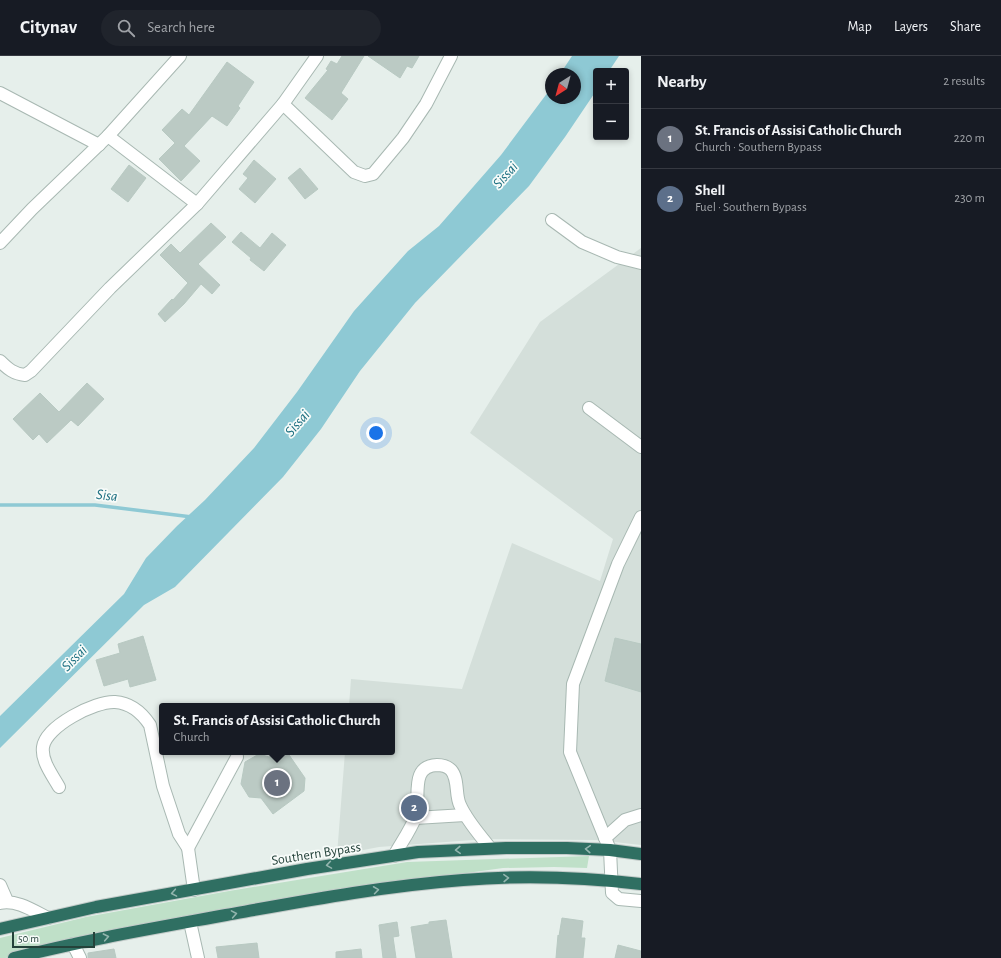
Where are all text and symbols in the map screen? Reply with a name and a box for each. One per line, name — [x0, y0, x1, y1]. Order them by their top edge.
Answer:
search box — [101, 10, 381, 46]
icon: search — [115, 17, 137, 39]
text: Citynav — [20, 18, 77, 37]
text: Search here — [147, 20, 215, 35]
text: Map — [847, 20, 872, 34]
text: Layers — [894, 20, 928, 34]
text: Share — [950, 20, 981, 34]
north arrow — [545, 68, 581, 104]
map controls — [593, 68, 629, 140]
button: + — [593, 68, 629, 104]
text: Nearby — [657, 73, 707, 90]
text: 2 results — [943, 75, 985, 88]
button: − — [593, 104, 629, 140]
text: St. Francis of Assisi Catholic Church — [695, 123, 902, 138]
text: 1 — [668, 132, 672, 145]
text: 220 m — [954, 132, 985, 145]
text: Church · Southern Bypass — [695, 141, 822, 154]
water label: Sissai — [490, 159, 521, 191]
text: Shell — [695, 183, 725, 198]
text: 2 — [667, 192, 673, 205]
text: 230 m — [954, 192, 985, 205]
text: Fuel · Southern Bypass — [695, 201, 807, 214]
water label: Sissai — [282, 407, 313, 439]
your location — [366, 423, 386, 443]
water label: Sisa — [96, 487, 118, 504]
water label: Sissai — [59, 643, 90, 674]
popup — [159, 703, 395, 755]
text: St. Francis of Assisi Catholic Church — [174, 713, 380, 728]
text: Church — [174, 731, 210, 744]
pin: 1 — [264, 768, 290, 798]
pin: 2 — [401, 793, 427, 823]
street label: Southern Bypass — [271, 840, 362, 868]
one-way arrow — [585, 845, 591, 853]
one-way arrow — [455, 846, 461, 854]
one-way arrow — [326, 861, 333, 869]
one-way arrow — [503, 874, 509, 883]
one-way arrow — [373, 886, 379, 895]
one-way arrow — [171, 889, 177, 897]
one-way arrow — [231, 910, 237, 918]
scale bar — [12, 930, 95, 949]
text: 50 m — [18, 933, 39, 944]
one-way arrow — [103, 934, 109, 942]

